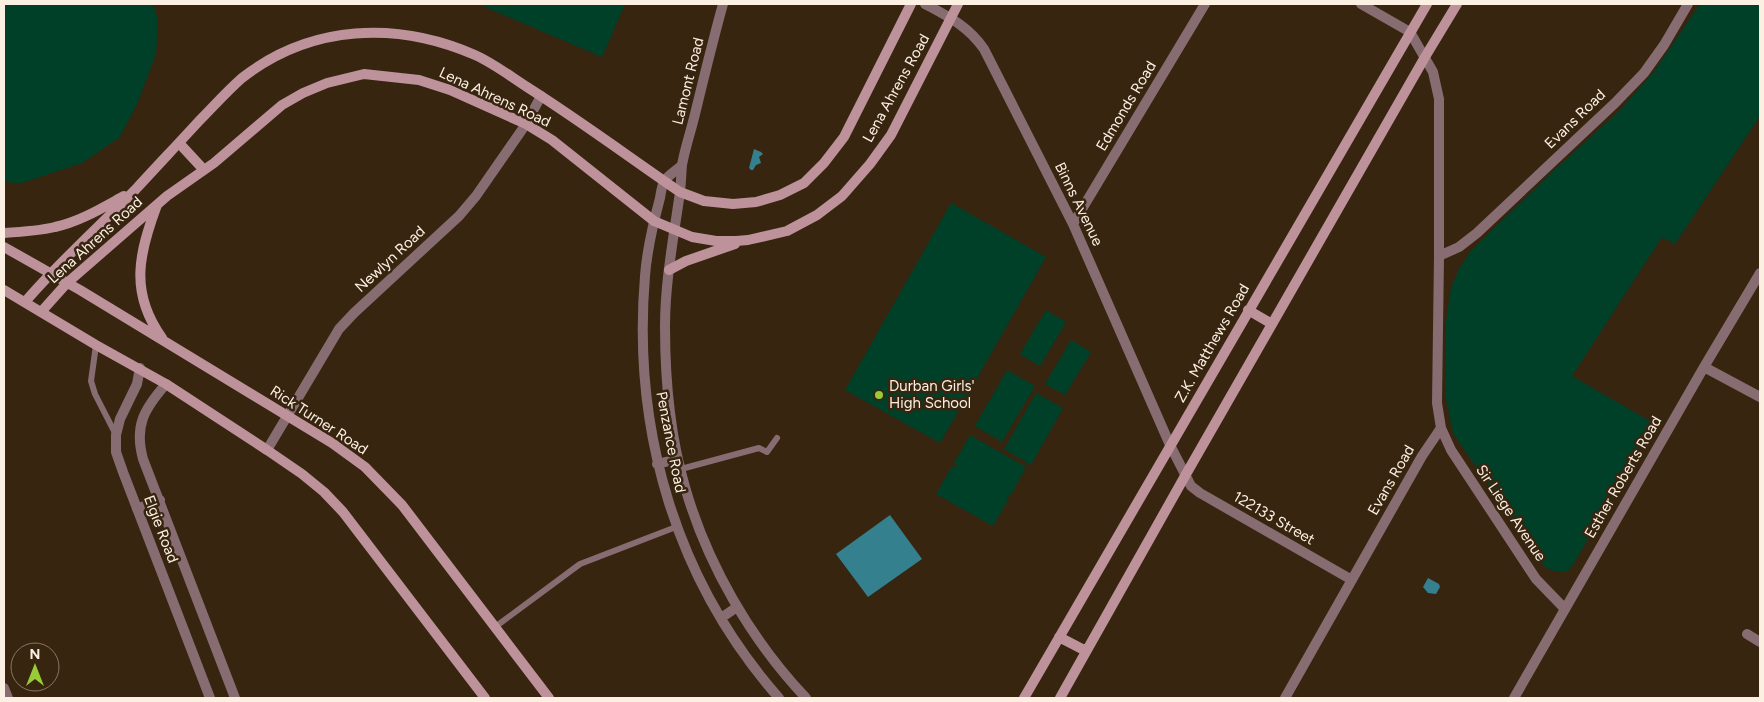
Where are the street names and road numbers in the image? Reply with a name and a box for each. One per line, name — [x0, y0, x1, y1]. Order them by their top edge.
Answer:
street label: Lena Ahrens Road — [859, 31, 933, 145]
street label: Lamont Road — [668, 36, 708, 126]
street label: Edmonds Road — [1092, 58, 1160, 154]
street label: Lena Ahrens Road — [436, 63, 554, 131]
street label: Evans Road — [1541, 86, 1609, 152]
street label: Binns Avenue — [1051, 159, 1107, 249]
street label: Lena Ahrens Road — [44, 193, 146, 287]
street label: Newlyn Road — [351, 222, 429, 296]
street label: Z.K. Matthews Road — [1171, 281, 1253, 405]
street label: Rick Turner Road — [267, 382, 371, 458]
street label: Penzance Road — [652, 390, 690, 494]
street label: Esther Roberts Road — [1581, 413, 1665, 541]
street label: Evans Road — [1364, 442, 1418, 518]
street label: Sir Liege Avenue — [1472, 461, 1550, 565]
street label: 122133 Street — [1230, 487, 1318, 549]
street label: Elgie Road — [140, 493, 182, 565]

